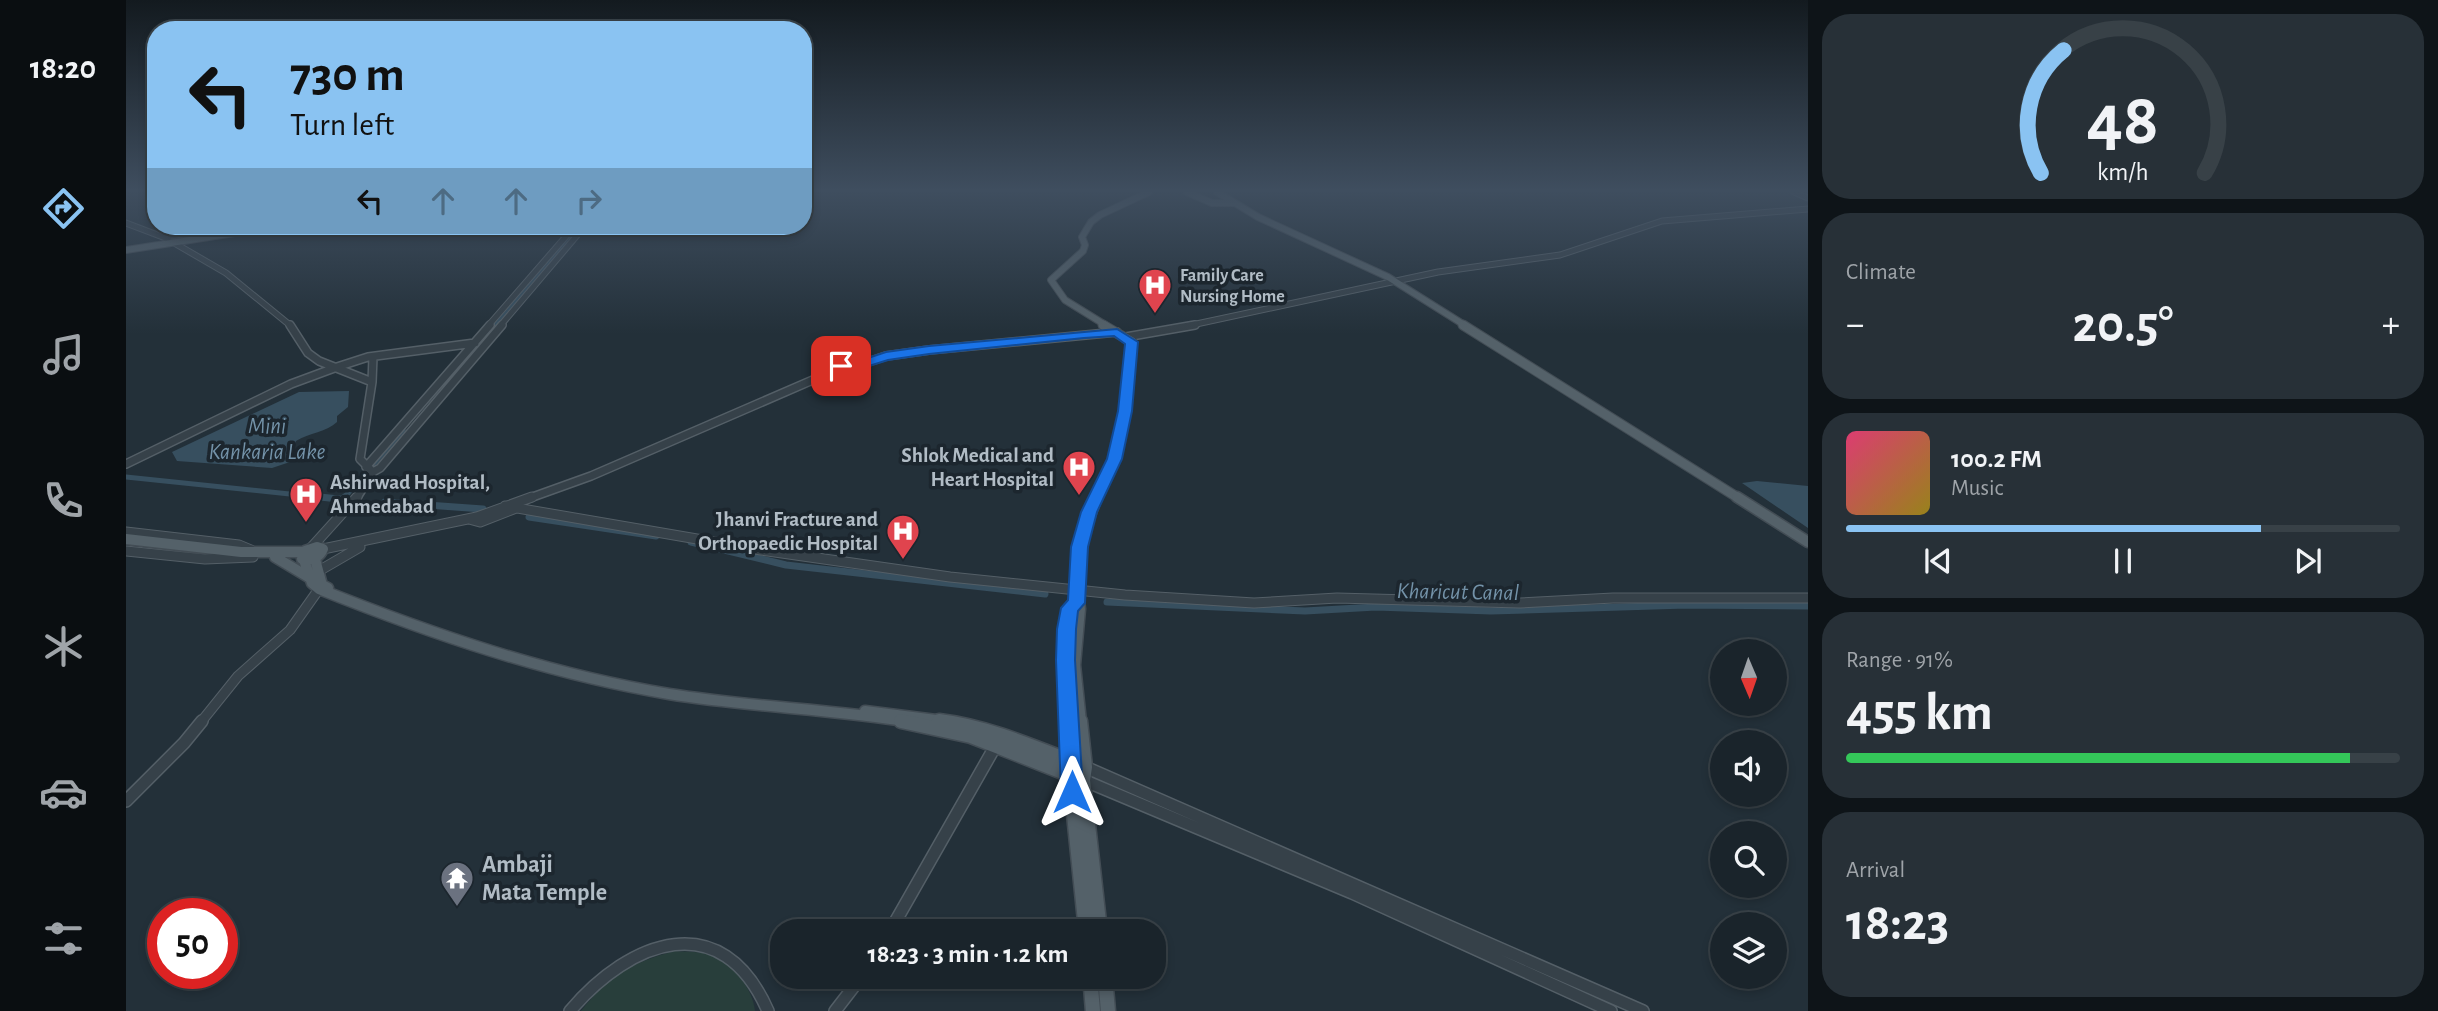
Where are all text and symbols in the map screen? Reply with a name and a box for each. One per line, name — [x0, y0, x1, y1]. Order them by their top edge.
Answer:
icon: left — [175, 49, 266, 140]
text: 730 m — [290, 51, 405, 100]
text: 18:20 — [30, 52, 96, 84]
text: 48 — [2087, 85, 2159, 158]
text: Turn left — [290, 109, 394, 141]
text: km/h — [2097, 160, 2149, 185]
icon: left — [351, 182, 389, 220]
icon: ahead — [424, 182, 462, 220]
icon: ahead — [497, 182, 535, 220]
icon: right — [570, 182, 608, 220]
icon: directions — [39, 184, 88, 233]
text: Climate — [1846, 261, 1916, 284]
hospital icon: Family Care Nursing Home — [1136, 266, 1174, 315]
place label: Family Care Nursing Home — [1180, 267, 1285, 306]
text: 20.5° — [2072, 299, 2174, 351]
text: − — [1846, 306, 1864, 344]
text: + — [2382, 306, 2400, 344]
icon: music — [39, 330, 88, 379]
pin — [811, 336, 871, 396]
icon: arrive — [822, 347, 860, 385]
water label: Mini Kankaria Lake — [209, 415, 326, 464]
place label: Shlok Medical and Heart Hospital — [901, 445, 1054, 490]
text: 100.2 FM — [1951, 446, 2042, 472]
hospital icon: Shlok Medical and Heart Hospital — [1060, 448, 1098, 497]
place label: Ashirwad Hospital, Ahmedabad — [330, 472, 490, 517]
hospital icon: Ashirwad Hospital, Ahmedabad — [287, 475, 325, 524]
icon: phone — [39, 476, 88, 525]
text: Music — [1951, 477, 2003, 500]
place label: Jhanvi Fracture and Orthopaedic Hospital — [698, 509, 878, 554]
hospital icon: Jhanvi Fracture and Orthopaedic Hospital — [884, 512, 922, 561]
icon: previous — [1919, 542, 1957, 580]
icon: pause — [2104, 542, 2142, 580]
icon: next — [2289, 542, 2327, 580]
water label: Kharicut Canal — [1397, 580, 1520, 605]
icon: climate — [39, 622, 88, 671]
north arrow — [1710, 639, 1787, 716]
map controls — [1710, 639, 1787, 989]
text: Range · 91% — [1846, 649, 1953, 672]
text: 455 km — [1846, 687, 1993, 739]
button: sound — [1710, 730, 1787, 807]
position arrow — [1035, 755, 1109, 829]
icon: car — [39, 768, 88, 817]
button: search — [1710, 821, 1787, 898]
place label: Ambaji Mata Temple — [482, 853, 607, 905]
temple icon: Ambaji Mata Temple — [438, 859, 476, 908]
text: Arrival — [1846, 859, 1905, 882]
text: 18:23 — [1846, 897, 1949, 949]
speed limit sign: 50 — [147, 898, 238, 989]
button: layers — [1710, 912, 1787, 989]
icon: filters — [39, 914, 88, 963]
text: 18:23 · 3 min · 1.2 km — [867, 941, 1069, 967]

